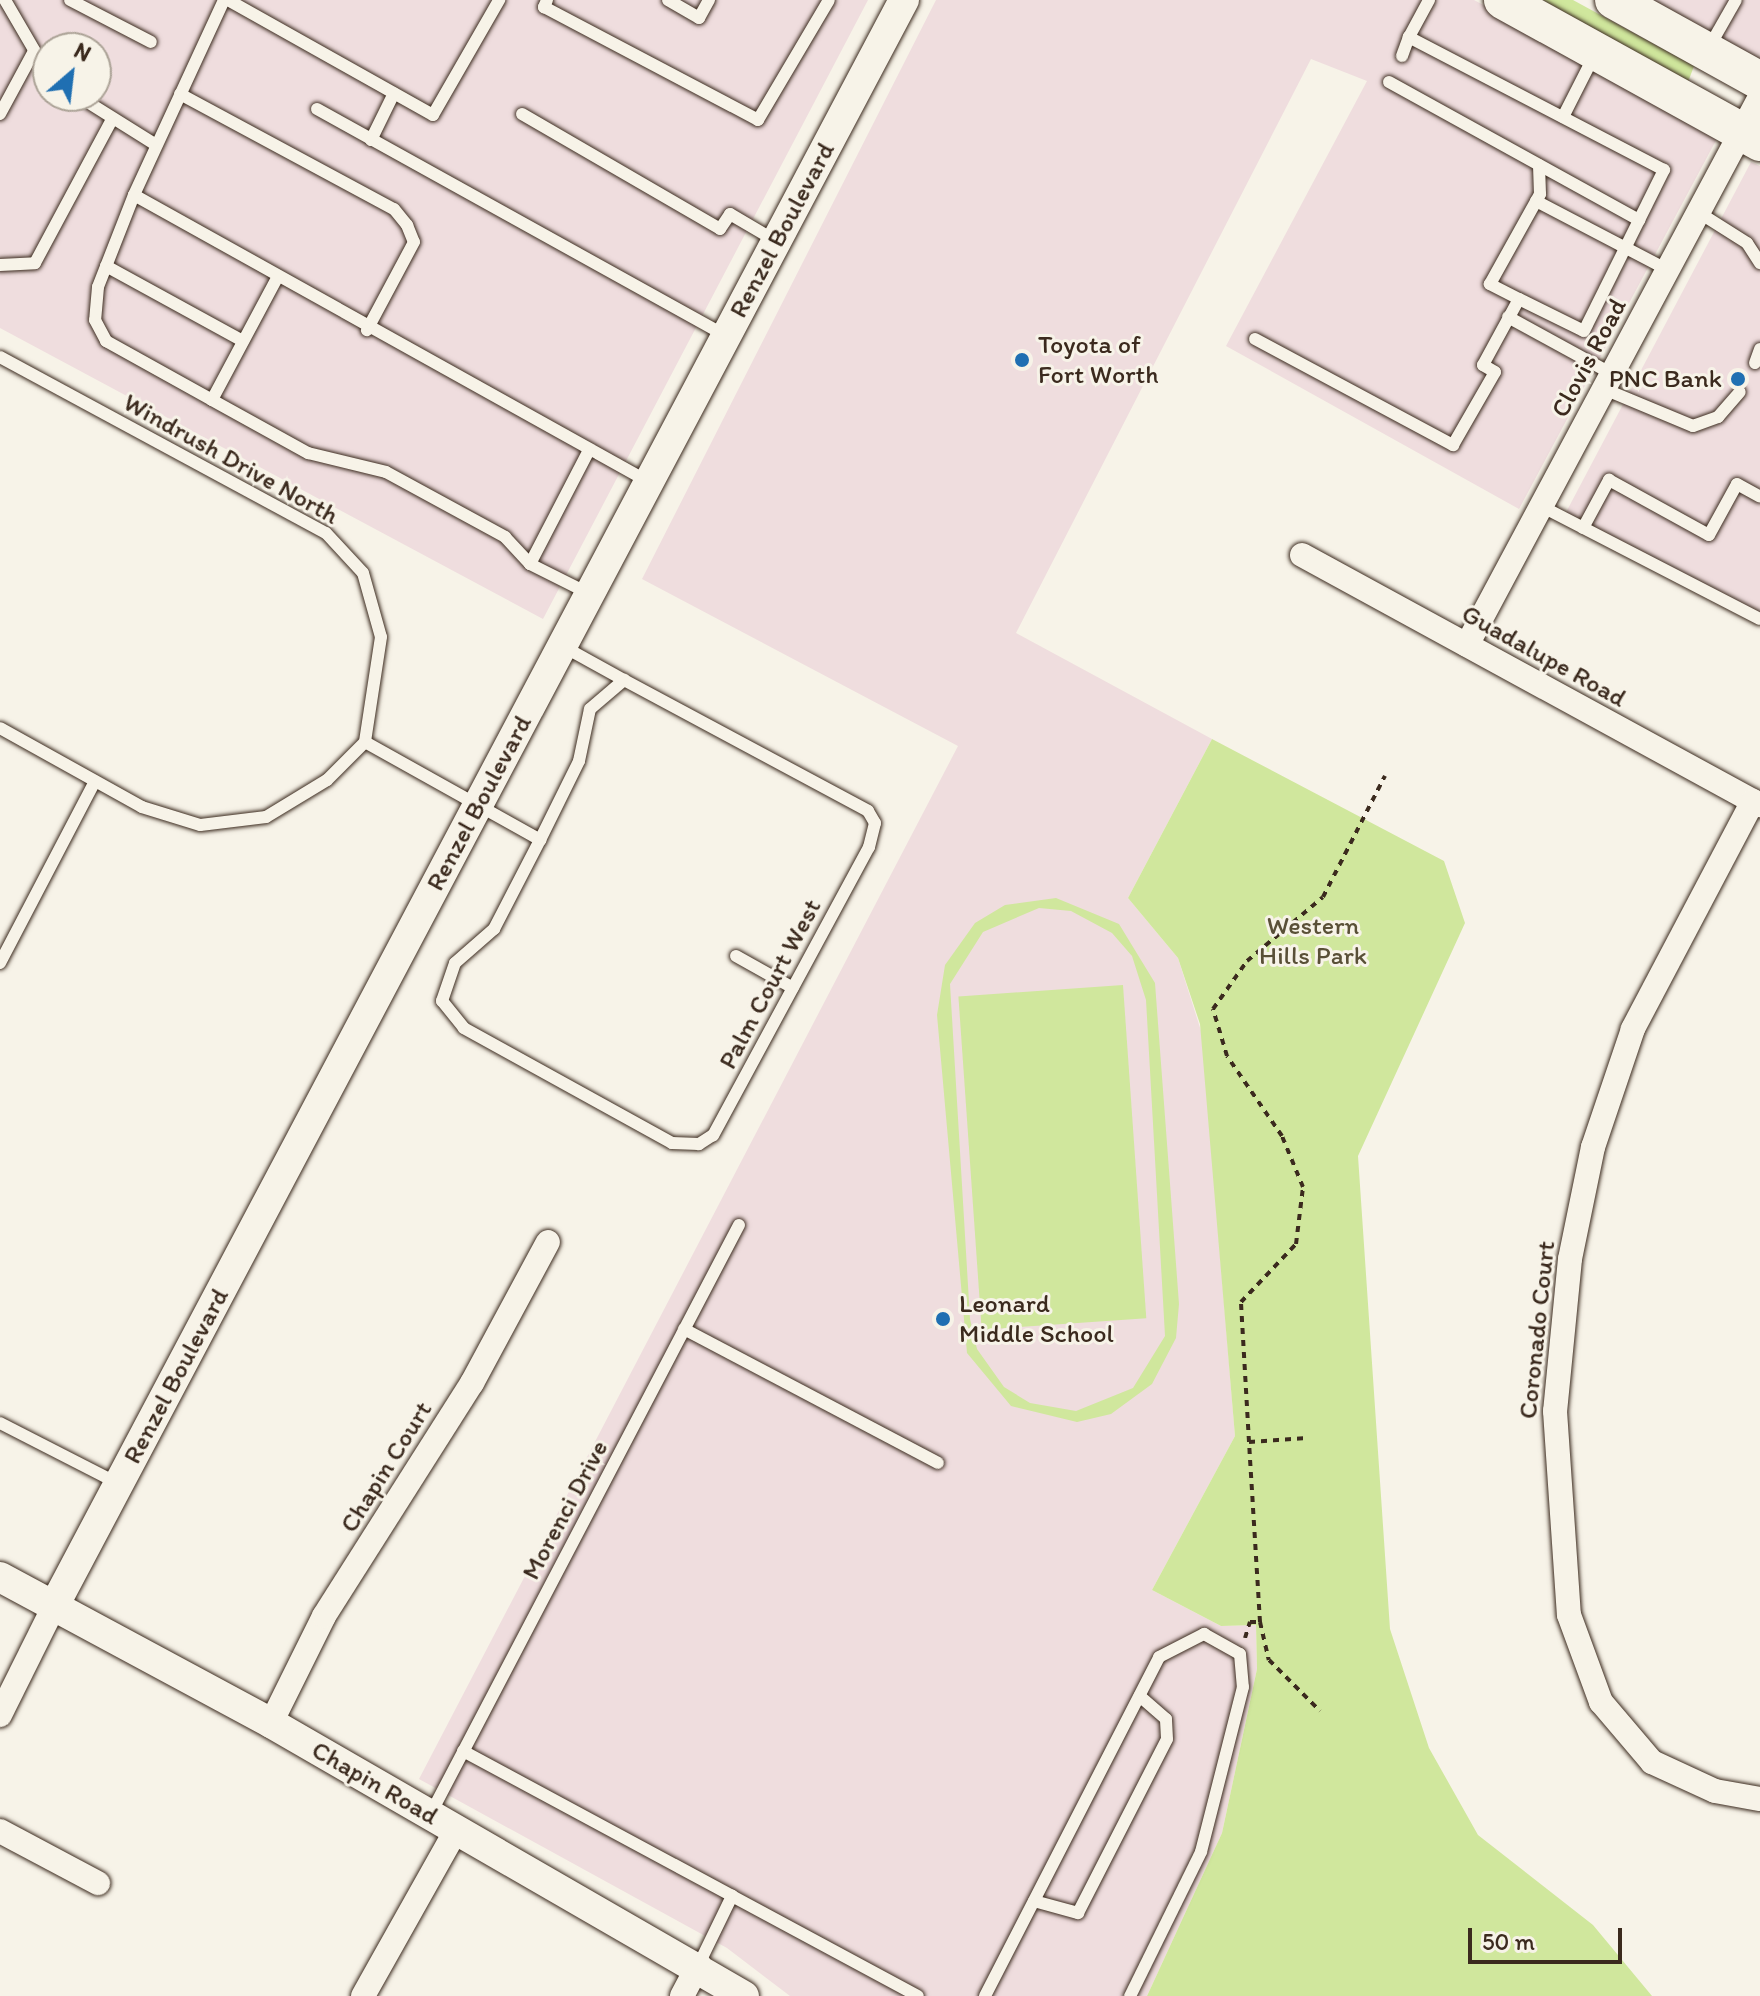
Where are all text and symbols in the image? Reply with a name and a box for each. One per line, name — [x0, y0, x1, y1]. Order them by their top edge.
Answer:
north arrow — [32, 32, 112, 112]
text: N — [70, 37, 95, 68]
street label: Renzel Boulevard — [723, 137, 841, 323]
street label: Clovis Road — [1545, 293, 1633, 423]
place label: Toyota of Fort Worth — [1038, 329, 1158, 390]
marker: Toyota of Fort Worth — [1013, 351, 1031, 369]
place label: PNC Bank — [1609, 363, 1722, 395]
marker: PNC Bank — [1729, 370, 1747, 388]
street label: Windrush Drive North — [118, 387, 344, 531]
street label: Guadalupe Road — [1457, 598, 1631, 714]
street label: Renzel Boulevard — [420, 710, 538, 896]
street label: Palm Court West — [712, 894, 828, 1074]
park label: Western Hills Park — [1259, 910, 1367, 972]
street label: Coronado Court — [1512, 1240, 1562, 1420]
street label: Renzel Boulevard — [117, 1283, 235, 1469]
place label: Leonard Middle School — [959, 1288, 1114, 1350]
marker: Leonard Middle School — [934, 1310, 952, 1328]
street label: Chapin Court — [333, 1396, 439, 1538]
street label: Morenci Drive — [515, 1435, 615, 1585]
street label: Chapin Road — [306, 1734, 444, 1832]
scale bar — [1472, 1912, 1626, 1962]
text: 50 m — [1482, 1927, 1535, 1956]

